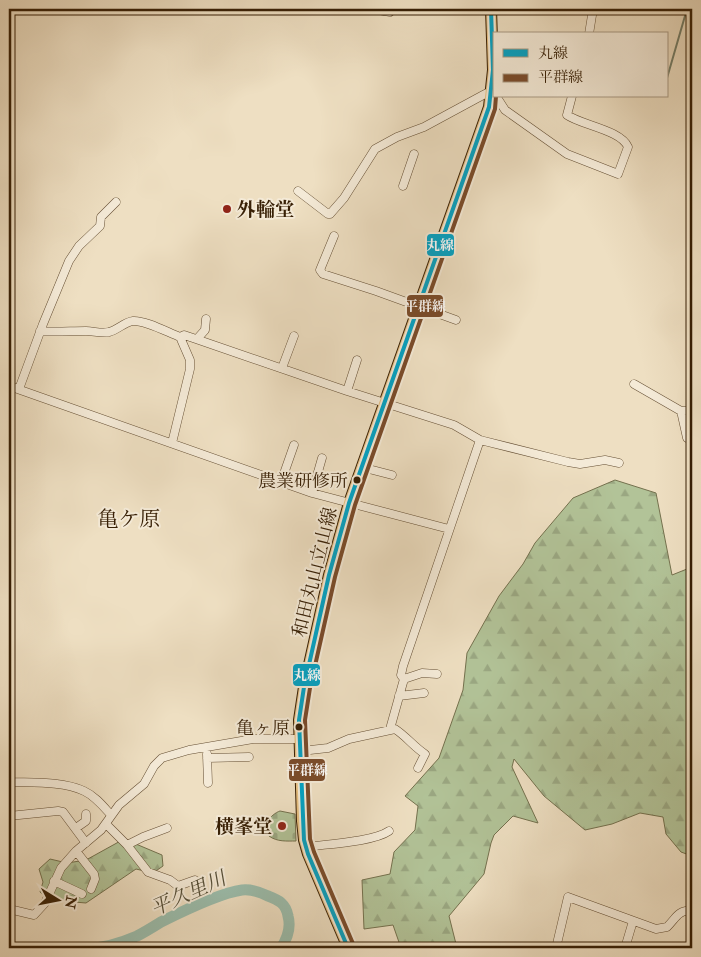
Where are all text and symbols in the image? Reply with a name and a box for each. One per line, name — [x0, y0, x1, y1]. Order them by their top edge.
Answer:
legend — [493, 32, 668, 98]
text: 丸線 — [538, 44, 568, 63]
text: 平群線 — [538, 68, 583, 87]
place label: 外輪堂 — [237, 198, 294, 222]
marker: 外輪堂 — [221, 203, 233, 215]
line badge: 丸線 — [426, 233, 455, 257]
text: 丸線 — [426, 237, 454, 254]
line badge: 平群線 — [406, 294, 444, 318]
text: 平群線 — [404, 298, 446, 315]
place label: 農業研修所 — [258, 470, 348, 493]
marker: 農業研修所 — [352, 475, 362, 485]
street label: 和田丸山立山線 — [287, 505, 343, 640]
district label: 亀ケ原 — [98, 506, 161, 533]
line badge: 丸線 — [292, 663, 321, 687]
text: 丸線 — [293, 667, 321, 684]
place label: 亀ヶ原 — [236, 717, 290, 740]
marker: 亀ヶ原 — [294, 722, 304, 732]
line badge: 平群線 — [288, 758, 326, 782]
text: 平群線 — [286, 762, 328, 779]
place label: 横峯堂 — [215, 815, 272, 839]
marker: 横峯堂 — [276, 820, 288, 832]
water label: 平久里川 — [147, 865, 232, 921]
north arrow — [32, 874, 82, 924]
text: N — [61, 894, 80, 910]

